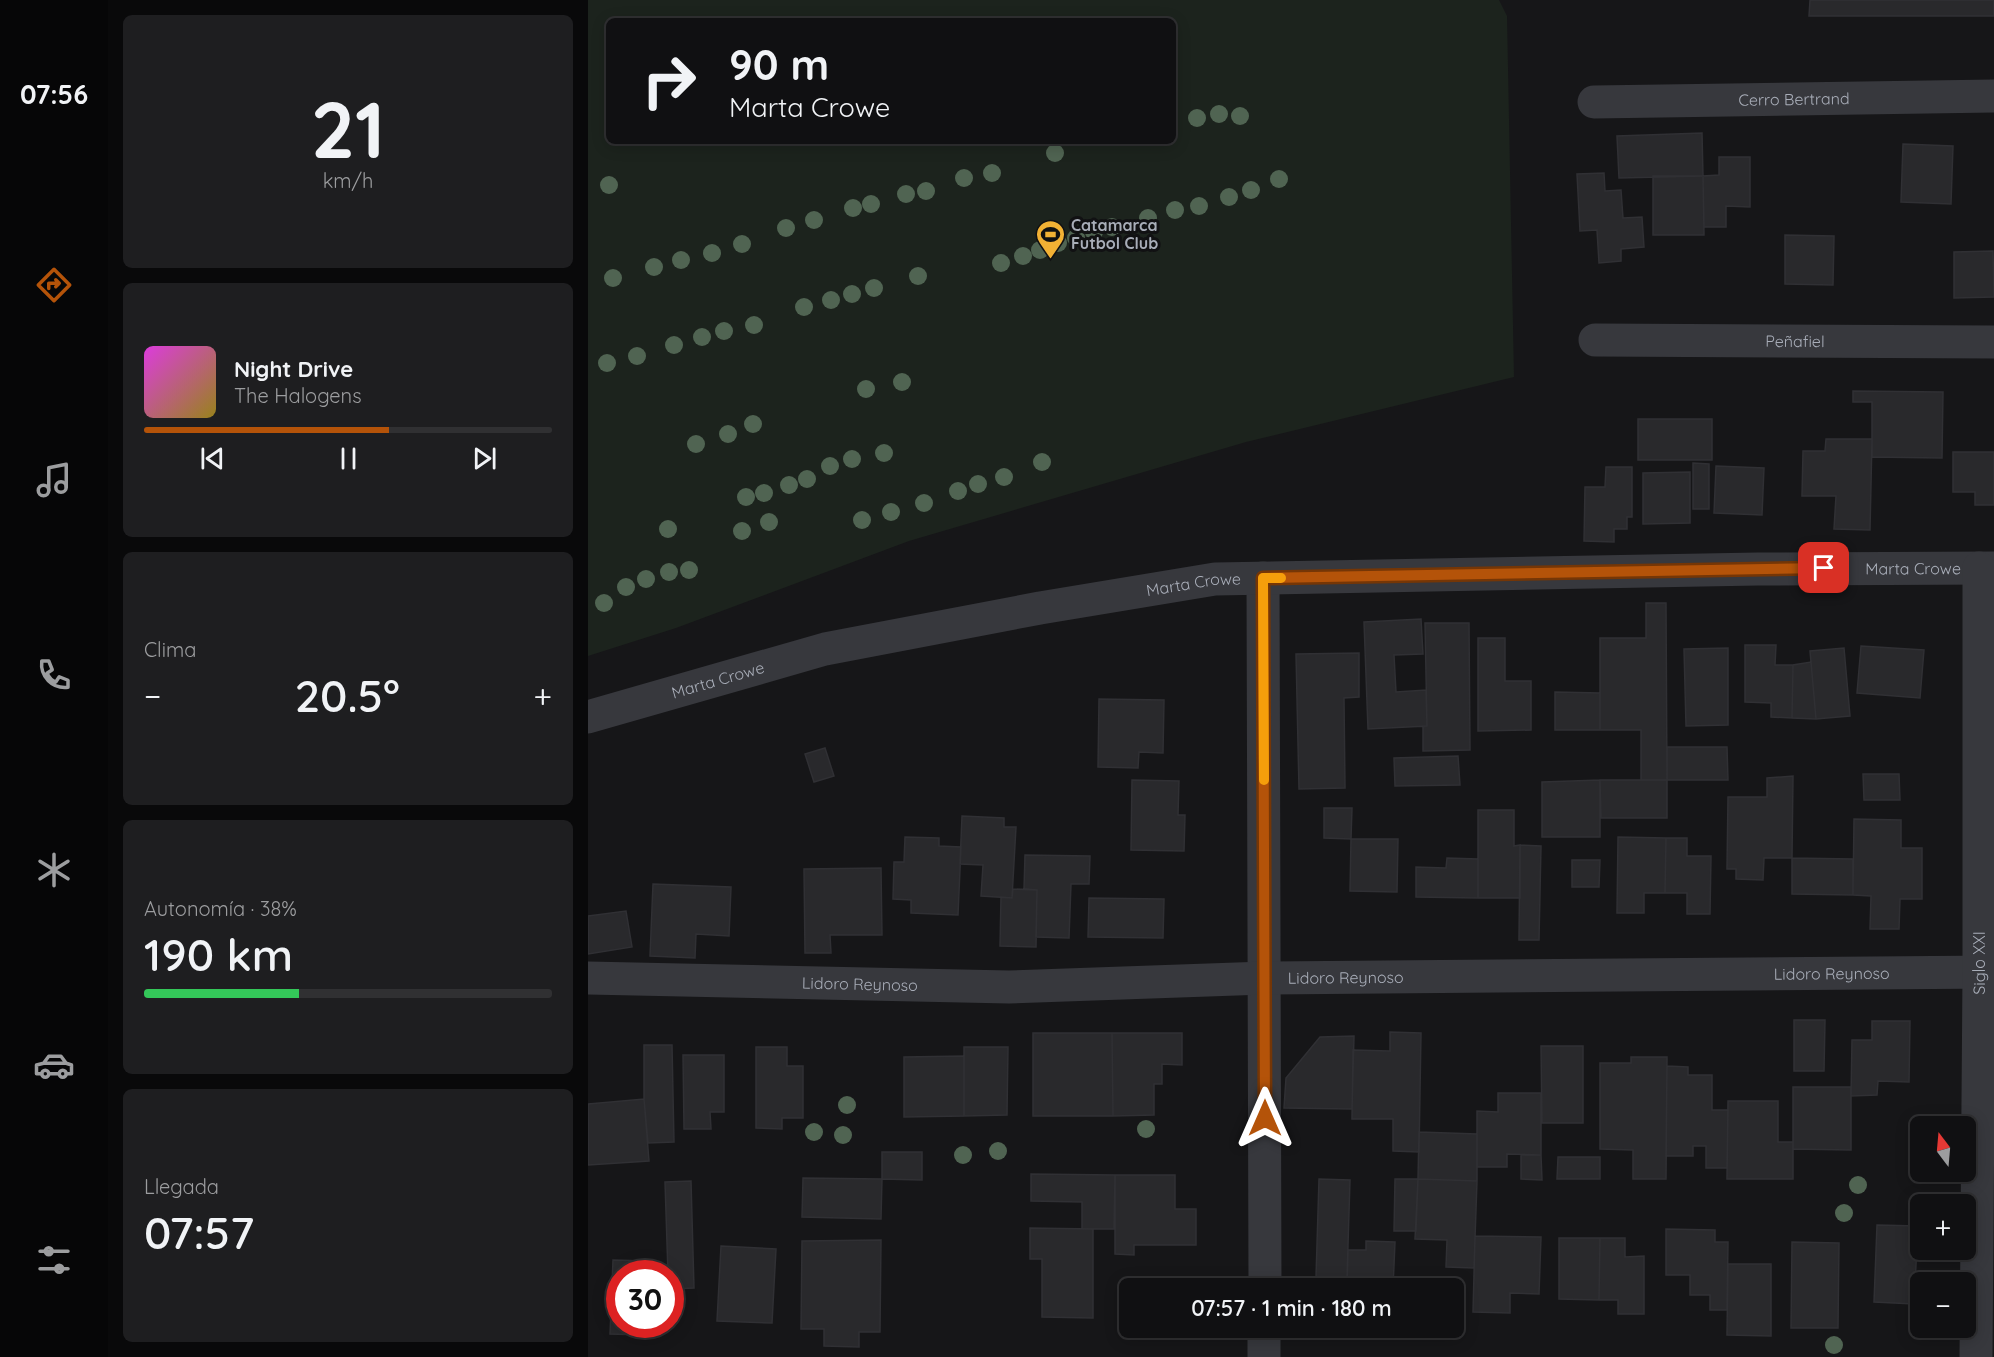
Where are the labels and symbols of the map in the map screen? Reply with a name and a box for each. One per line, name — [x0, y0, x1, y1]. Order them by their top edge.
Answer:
street label: Cerro Bertrand — [1738, 88, 1850, 110]
place label: Catamarca Futbol Club — [1071, 215, 1158, 253]
sports icon: Catamarca Futbol Club — [1034, 218, 1066, 260]
street label: Peñafiel — [1765, 331, 1825, 351]
pin — [1798, 542, 1849, 593]
street label: Marta Crowe — [1865, 558, 1961, 579]
street label: Marta Crowe — [1145, 569, 1241, 600]
street label: Marta Crowe — [669, 657, 766, 703]
street label: Siglo XXI — [1969, 931, 1989, 995]
street label: Lidoro Reynoso — [1774, 963, 1890, 984]
street label: Lidoro Reynoso — [1288, 967, 1404, 988]
street label: Lidoro Reynoso — [802, 973, 918, 995]
position arrow — [1233, 1086, 1297, 1150]
north arrow — [1910, 1116, 1976, 1182]
speed limit sign: 30 — [606, 1260, 684, 1338]

